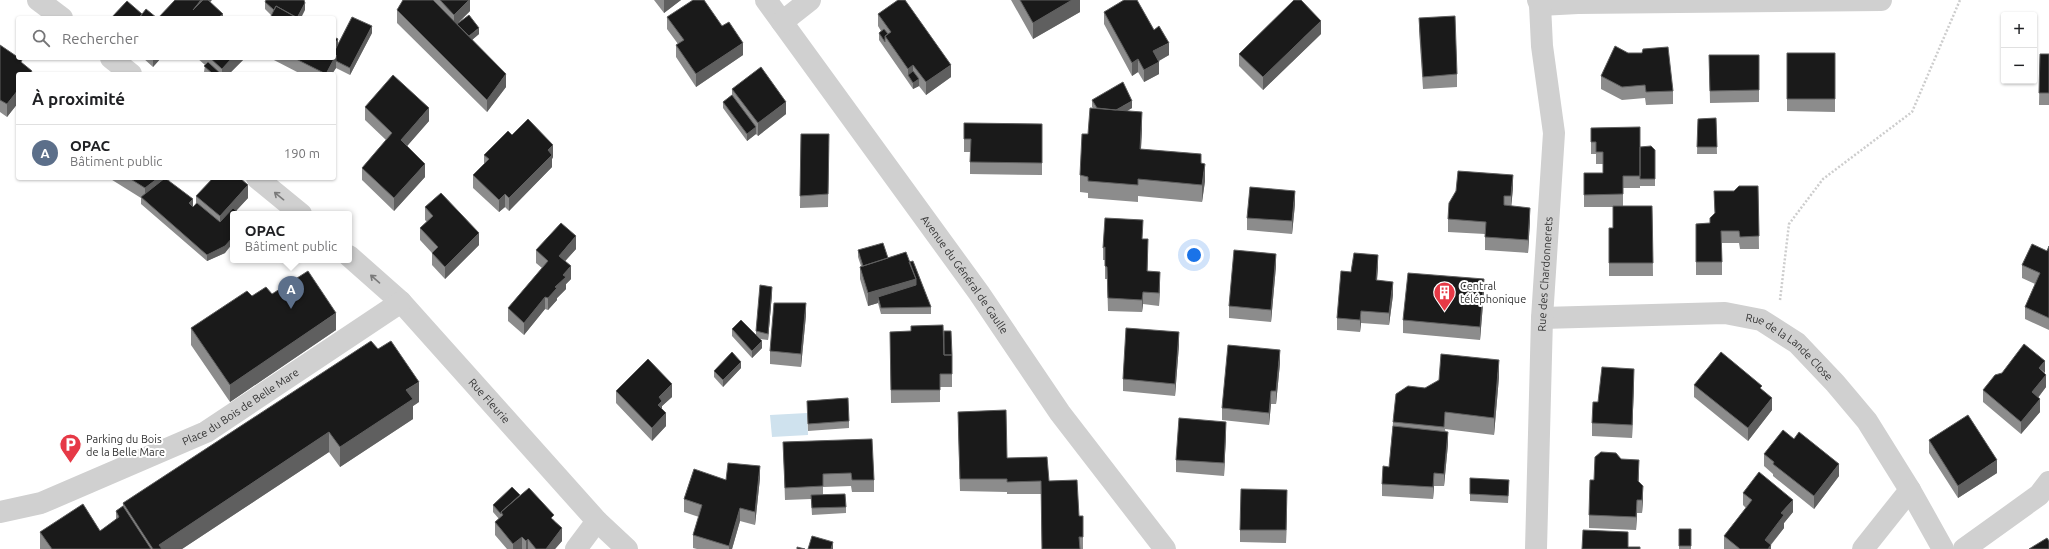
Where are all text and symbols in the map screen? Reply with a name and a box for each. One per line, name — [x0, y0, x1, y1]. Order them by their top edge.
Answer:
map controls — [2001, 12, 2037, 84]
button: + — [2001, 12, 2037, 48]
search box — [16, 16, 336, 60]
icon: search — [30, 27, 52, 49]
text: Rechercher — [62, 30, 139, 47]
button: − — [2001, 48, 2037, 84]
text: À proximité — [32, 89, 125, 108]
text: OPAC — [70, 137, 110, 154]
text: A — [40, 146, 50, 160]
text: 190 m — [284, 146, 320, 160]
text: Bâtiment public — [70, 154, 162, 168]
one-way arrow — [274, 191, 285, 200]
popup — [230, 211, 352, 263]
street label: Avenue du Général de Gaulle — [919, 213, 1011, 336]
street label: Rue des Chardonnerets — [1536, 216, 1555, 332]
text: OPAC — [245, 222, 285, 239]
text: Bâtiment public — [245, 239, 337, 253]
your location — [1184, 245, 1204, 265]
one-way arrow — [370, 274, 380, 284]
pin: A — [278, 276, 304, 309]
building icon: Central téléphonique — [1431, 279, 1457, 312]
place label: Central téléphonique — [1460, 280, 1526, 305]
street label: Rue de la Lande Close — [1745, 311, 1835, 383]
street label: Place du Bois de Belle Mare — [180, 366, 301, 448]
street label: Rue Fleurie — [466, 376, 512, 426]
parking icon: Parking du Bois de la Belle Mare — [58, 432, 84, 465]
place label: Parking du Bois de la Belle Mare — [86, 433, 165, 458]

